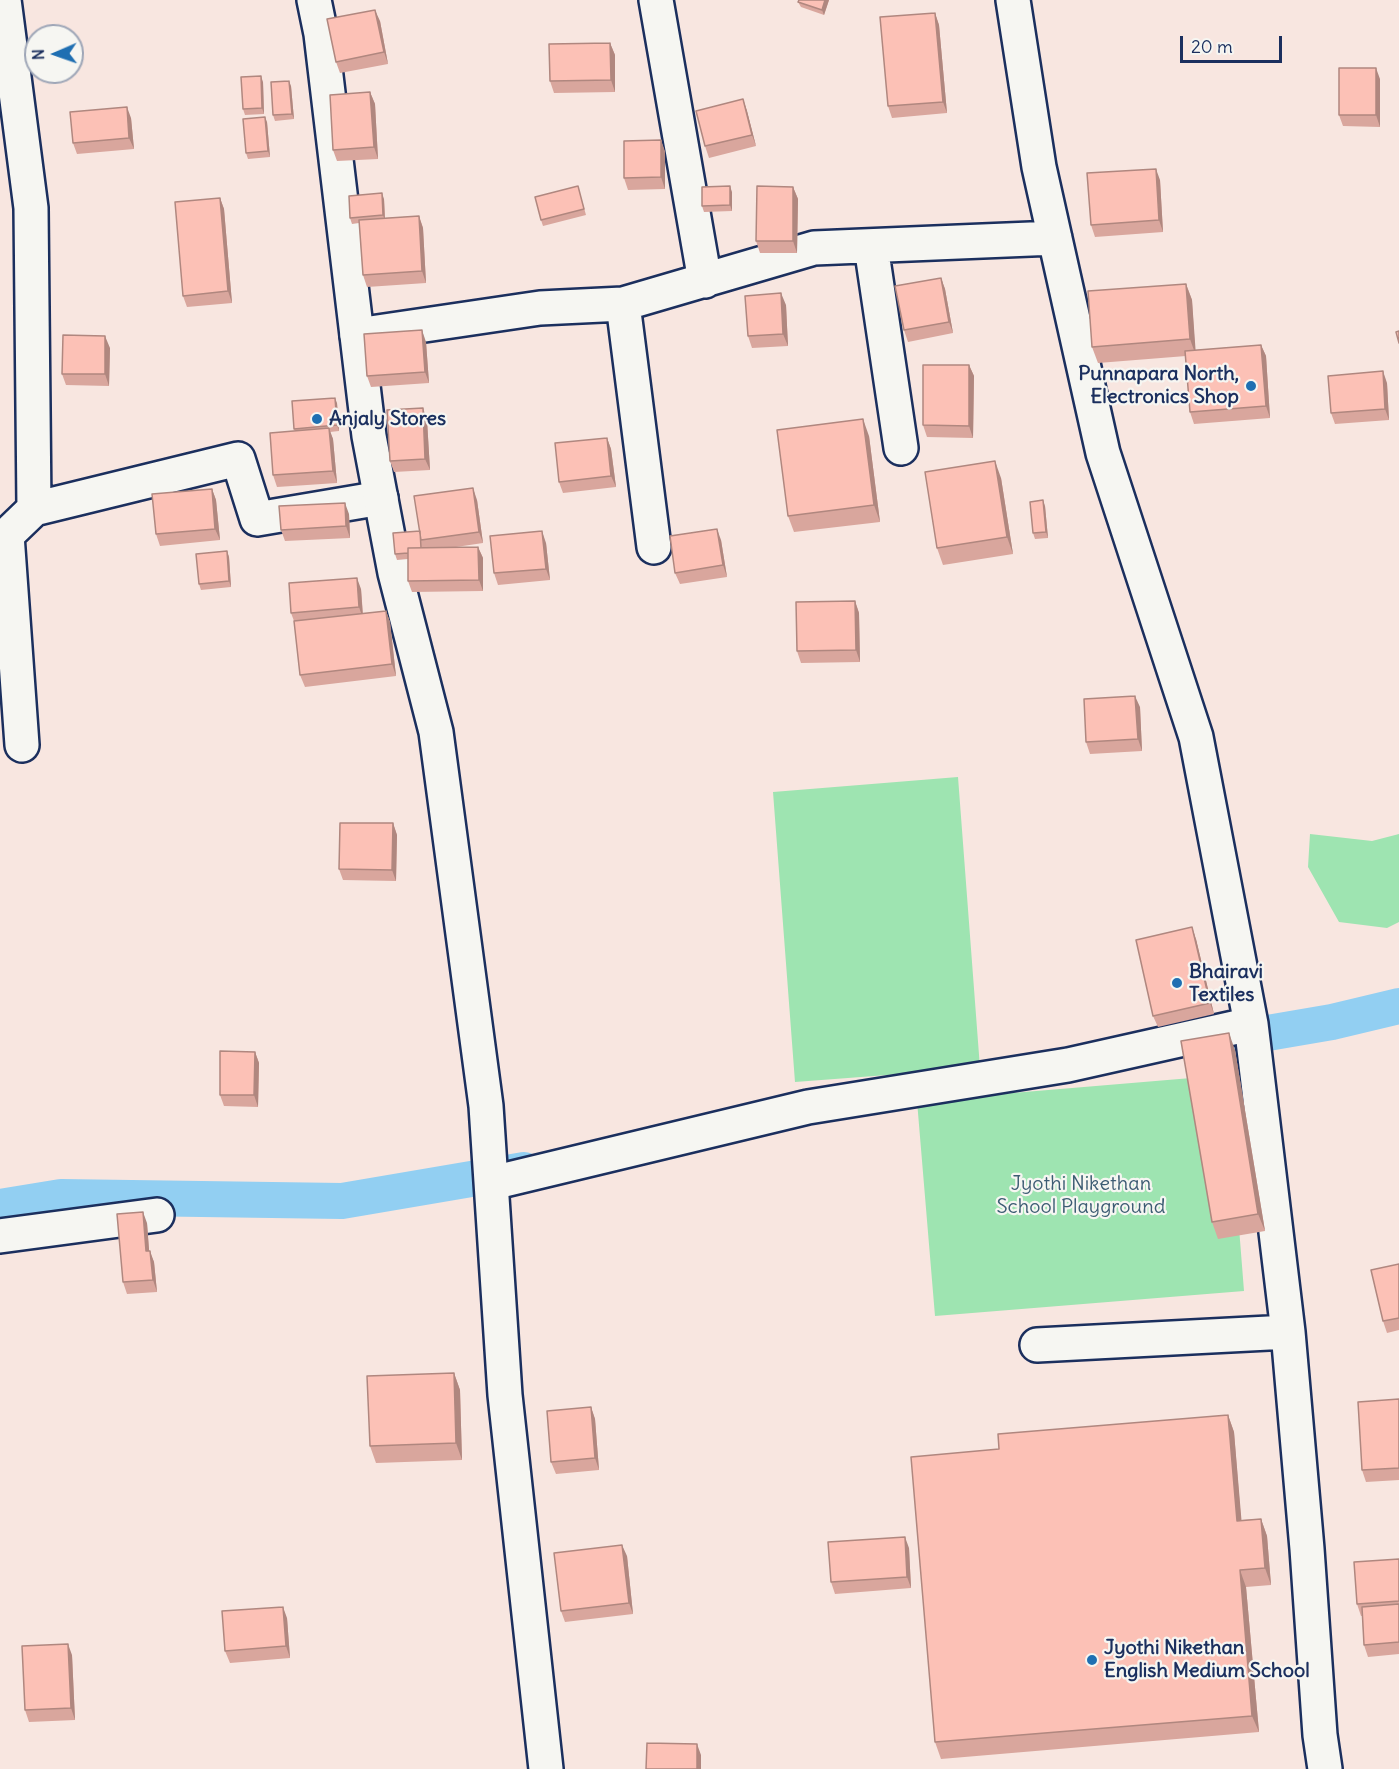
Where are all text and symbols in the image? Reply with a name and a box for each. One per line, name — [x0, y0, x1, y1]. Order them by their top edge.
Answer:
north arrow — [24, 24, 84, 84]
scale bar — [1183, 24, 1285, 62]
text: 20 m — [1191, 35, 1233, 58]
text: N — [28, 49, 48, 60]
place label: Punnapara North, Electronics Shop — [1078, 362, 1239, 409]
marker: Punnapara North, Electronics Shop — [1244, 379, 1258, 393]
place label: Anjaly Stores — [329, 407, 446, 431]
marker: Anjaly Stores — [310, 412, 324, 426]
place label: Bhairavi Textiles — [1189, 960, 1263, 1007]
marker: Bhairavi Textiles — [1170, 976, 1184, 990]
park label: Jyothi Nikethan School Playground — [996, 1172, 1166, 1219]
place label: Jyothi Nikethan English Medium School — [1104, 1636, 1310, 1683]
marker: Jyothi Nikethan English Medium School — [1085, 1653, 1099, 1667]

